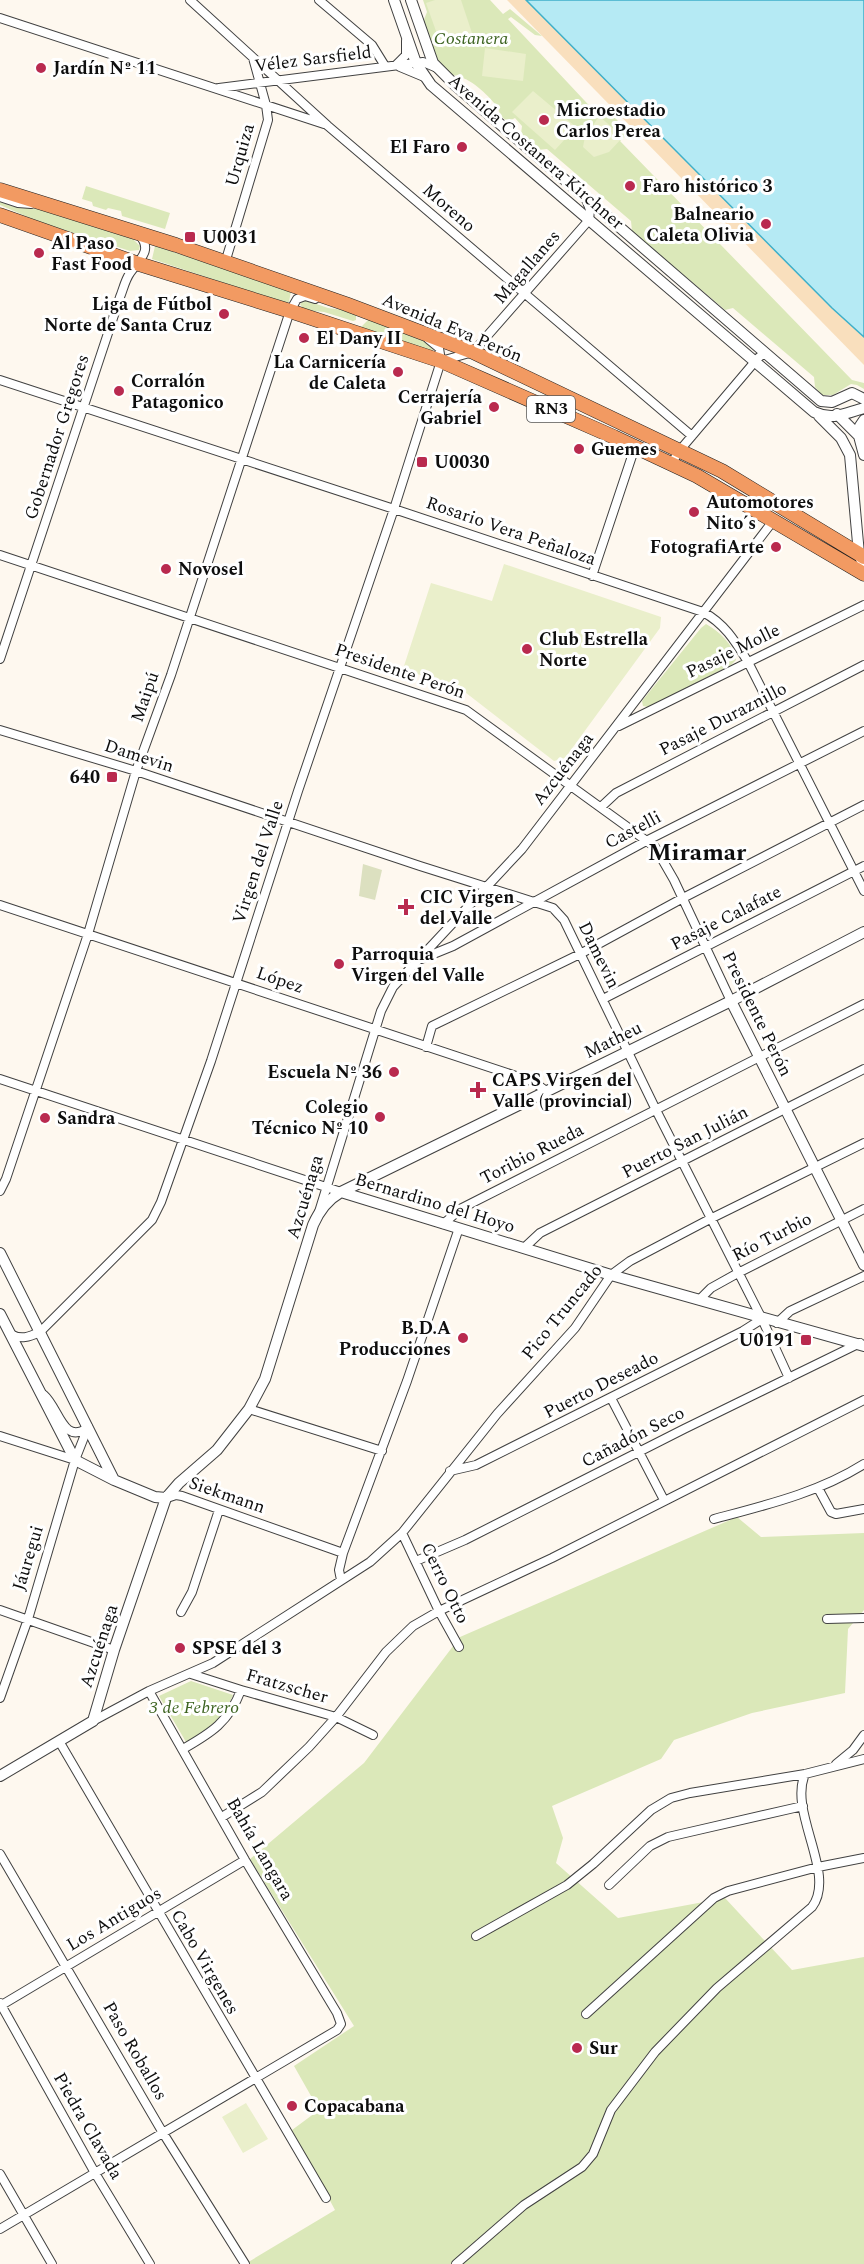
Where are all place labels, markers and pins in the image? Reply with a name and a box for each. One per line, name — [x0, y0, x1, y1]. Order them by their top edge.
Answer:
place label: Jardín Nº 11 — [53, 55, 156, 82]
marker: Jardín Nº 11 — [34, 61, 48, 75]
place label: Microestadio Carlos Perea — [556, 97, 666, 145]
marker: Microestadio Carlos Perea — [537, 113, 551, 127]
place label: El Faro — [390, 134, 450, 161]
marker: El Faro — [455, 140, 469, 154]
place label: Faro histórico 3 — [642, 173, 773, 200]
marker: Faro histórico 3 — [623, 179, 637, 193]
place label: Balneario Caleta Olivia — [646, 201, 755, 249]
marker: Balneario Caleta Olivia — [759, 217, 773, 231]
place label: U0031 — [202, 224, 257, 251]
place label: Al Paso Fast Food — [51, 230, 133, 278]
marker: U0031 — [183, 230, 197, 244]
marker: Al Paso Fast Food — [32, 246, 46, 260]
place label: Liga de Fútbol Norte de Santa Cruz — [44, 291, 212, 339]
marker: Liga de Fútbol Norte de Santa Cruz — [217, 307, 231, 321]
place label: El Dany II — [316, 325, 401, 352]
marker: El Dany II — [297, 331, 311, 345]
place label: La Carnicería de Caleta — [273, 349, 387, 397]
marker: La Carnicería de Caleta — [391, 365, 405, 379]
place label: Corralón Patagonico — [131, 368, 224, 416]
marker: Corralón Patagonico — [112, 384, 126, 398]
place label: Cerrajería Gabriel — [398, 384, 483, 432]
marker: Cerrajería Gabriel — [487, 400, 501, 414]
place label: Guemes — [591, 436, 657, 463]
marker: Guemes — [572, 442, 586, 456]
place label: U0030 — [434, 449, 489, 476]
marker: U0030 — [415, 455, 429, 469]
place label: Automotores Nito´s — [706, 489, 814, 537]
marker: Automotores Nito´s — [687, 505, 701, 519]
place label: FotografiArte — [650, 534, 764, 561]
marker: FotografiArte — [769, 540, 783, 554]
place label: Novosel — [178, 556, 244, 583]
marker: Novosel — [159, 562, 173, 576]
place label: Club Estrella Norte — [539, 626, 649, 674]
marker: Club Estrella Norte — [520, 642, 534, 656]
place label: 640 — [70, 764, 100, 791]
marker: 640 — [105, 770, 119, 784]
place label: CIC Virgen del Valle — [420, 884, 514, 932]
marker: CIC Virgen del Valle — [397, 898, 415, 916]
place label: Parroquia Virgen del Valle — [351, 941, 485, 989]
marker: Parroquia Virgen del Valle — [332, 957, 346, 971]
place label: Escuela Nº 36 — [267, 1059, 382, 1086]
marker: Escuela Nº 36 — [387, 1065, 401, 1079]
place label: CAPS Virgen del Valle (provincial) — [492, 1067, 632, 1115]
marker: CAPS Virgen del Valle (provincial) — [469, 1081, 487, 1099]
place label: Colegio Técnico Nº 10 — [252, 1094, 368, 1142]
place label: Sandra — [57, 1105, 116, 1132]
marker: Colegio Técnico Nº 10 — [373, 1110, 387, 1124]
marker: Sandra — [38, 1111, 52, 1125]
place label: B.D.A Producciones — [339, 1315, 451, 1363]
place label: U0191 — [739, 1327, 794, 1354]
marker: B.D.A Producciones — [456, 1331, 470, 1345]
marker: U0191 — [799, 1333, 813, 1347]
place label: SPSE del 3 — [192, 1635, 282, 1662]
marker: SPSE del 3 — [173, 1641, 187, 1655]
place label: Sur — [589, 2035, 618, 2062]
marker: Sur — [570, 2041, 584, 2055]
place label: Copacabana — [304, 2093, 405, 2120]
marker: Copacabana — [285, 2099, 299, 2113]

